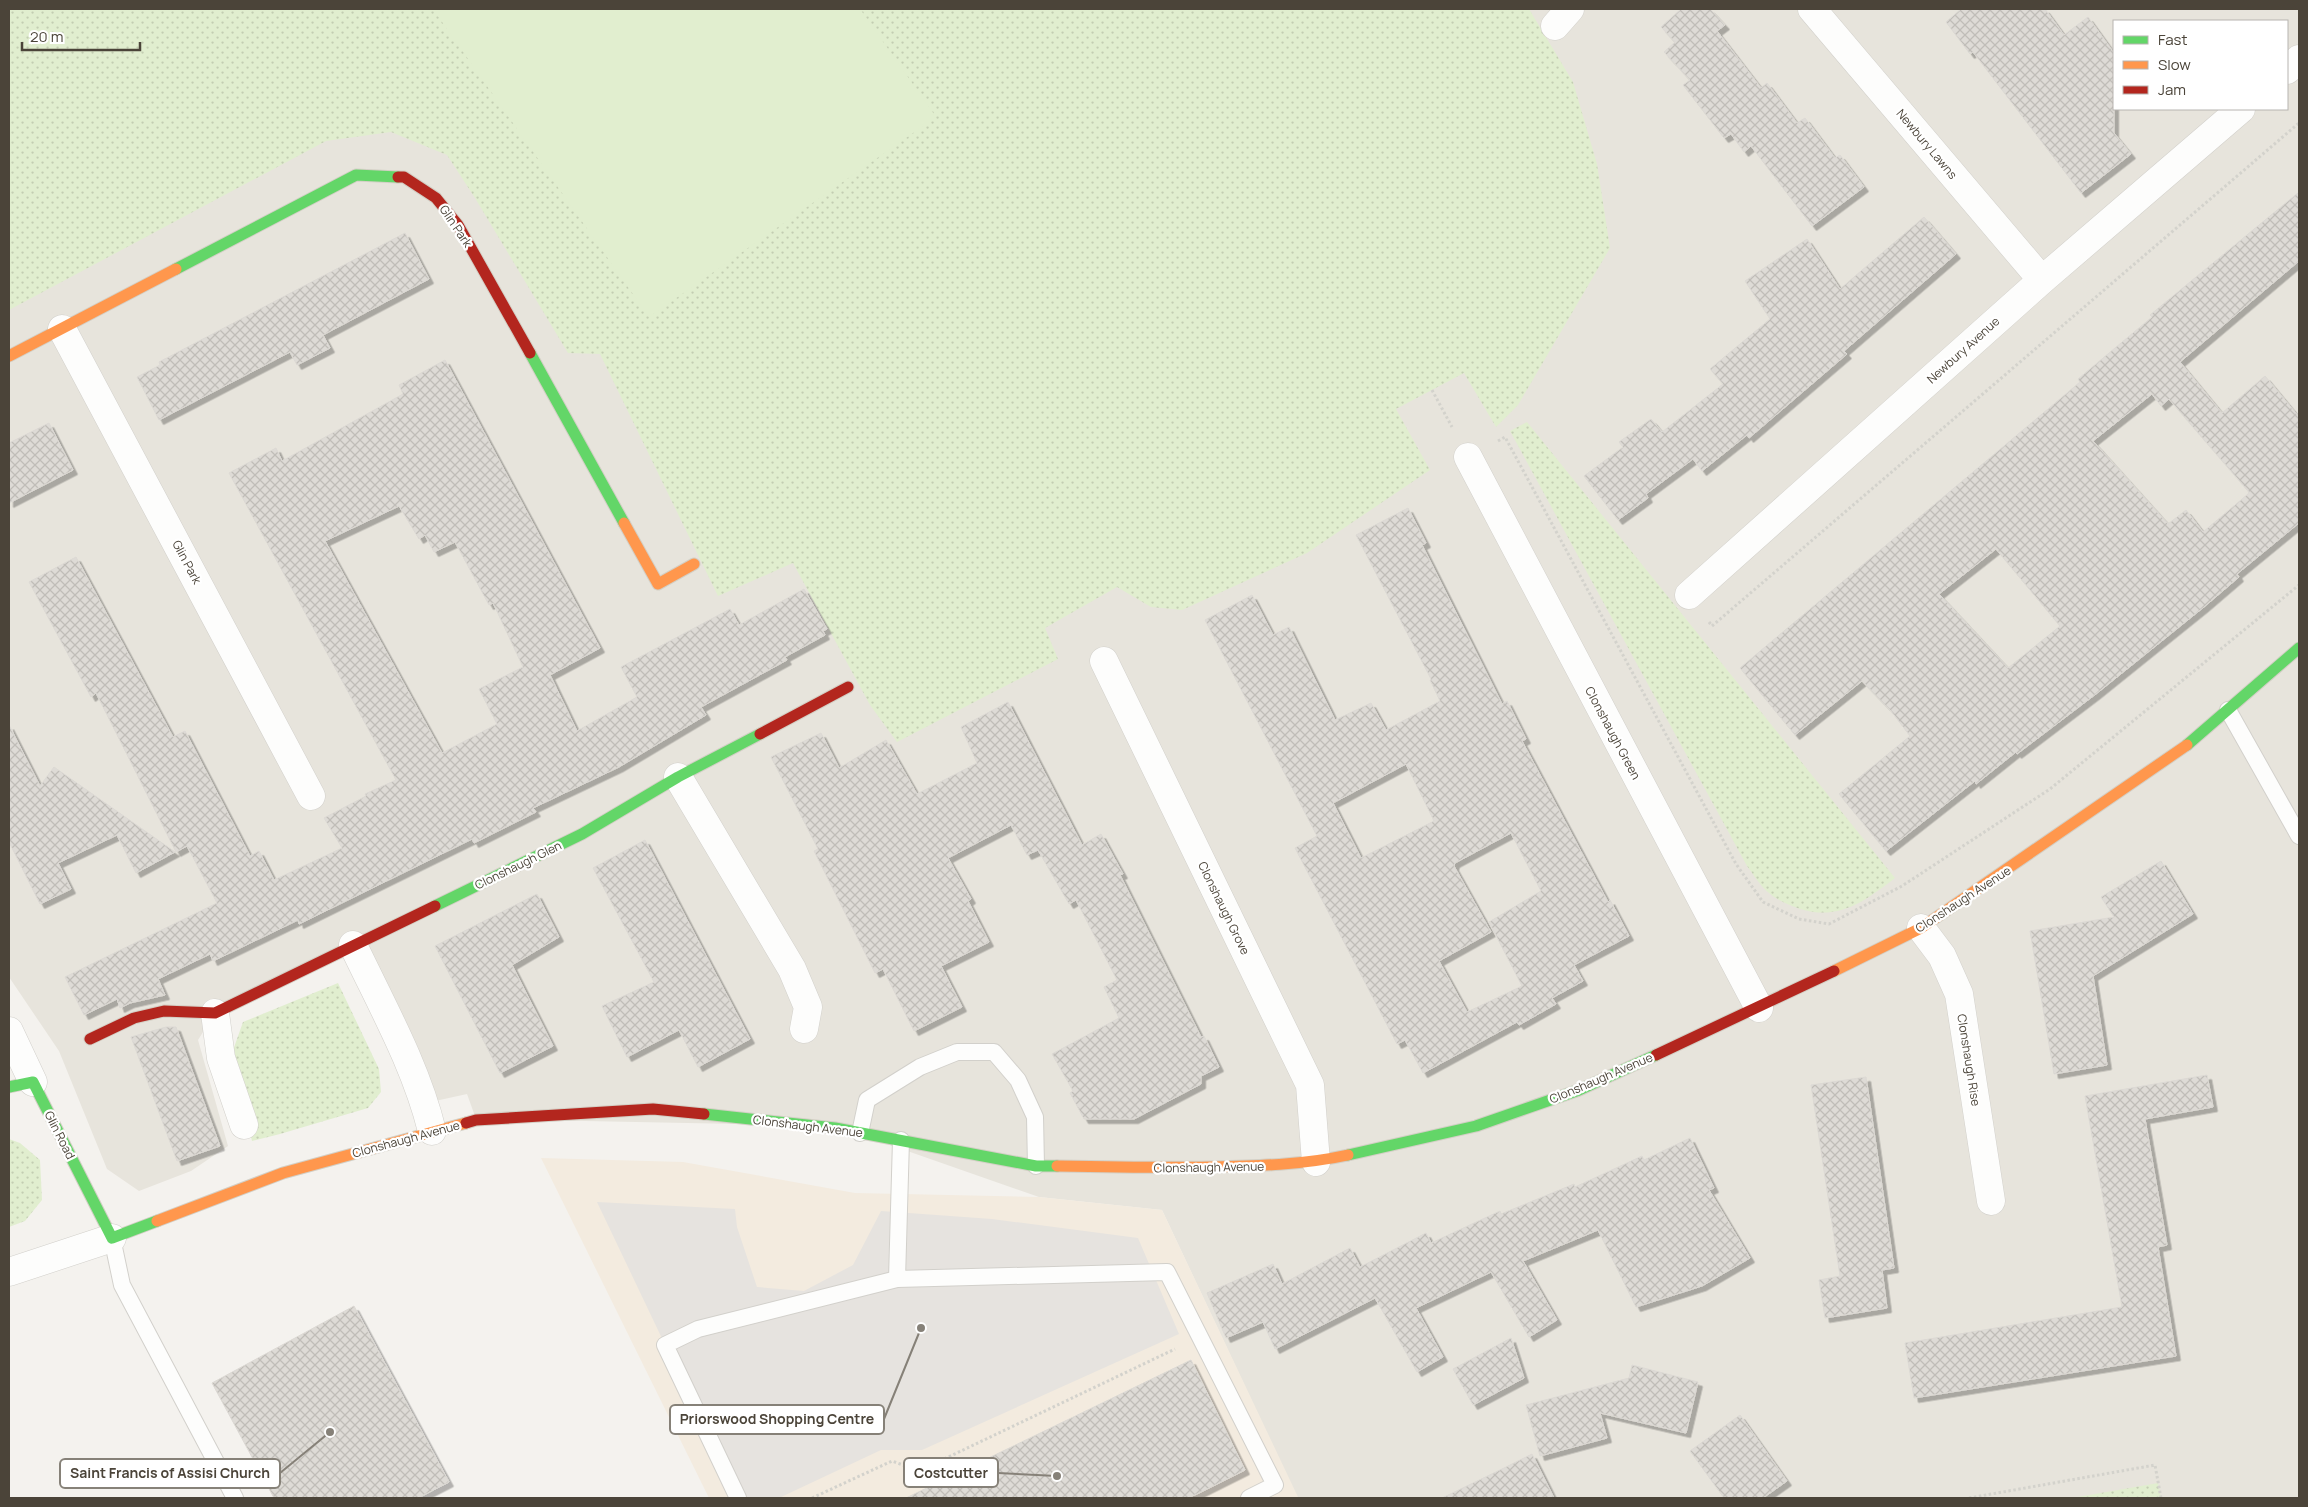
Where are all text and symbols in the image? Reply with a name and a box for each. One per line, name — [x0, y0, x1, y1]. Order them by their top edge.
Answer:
scale bar — [22, 20, 140, 52]
legend — [2113, 20, 2288, 110]
text: 20 m — [30, 26, 63, 47]
text: Fast — [2158, 29, 2187, 50]
text: Slow — [2158, 54, 2191, 75]
text: Jam — [2158, 79, 2186, 100]
street label: Newbury Lawns — [1893, 105, 1961, 183]
street label: Glin Park — [436, 202, 477, 251]
street label: Newbury Avenue — [1923, 313, 2003, 387]
street label: Glin Park — [168, 537, 206, 588]
street label: Clonshaugh Green — [1581, 683, 1645, 783]
street label: Clonshaugh Glen — [472, 837, 564, 893]
street label: Clonshaugh Grove — [1194, 858, 1254, 958]
street label: Clonshaugh Avenue — [1912, 862, 2014, 936]
street label: Clonshaugh Rise — [1953, 1013, 1985, 1107]
street label: Clonshaugh Avenue — [1547, 1049, 1655, 1107]
street label: Glin Road — [41, 1108, 79, 1162]
street label: Clonshaugh Avenue — [752, 1111, 864, 1141]
street label: Clonshaugh Avenue — [350, 1116, 462, 1162]
street label: Clonshaugh Avenue — [1154, 1158, 1264, 1176]
callout: Priorswood Shopping Centre — [670, 1405, 884, 1434]
text: Priorswood Shopping Centre — [680, 1409, 874, 1428]
callout: Costcutter — [904, 1458, 998, 1487]
callout: Saint Francis of Assisi Church — [60, 1459, 280, 1488]
text: Saint Francis of Assisi Church — [70, 1463, 270, 1482]
text: Costcutter — [914, 1463, 989, 1482]

